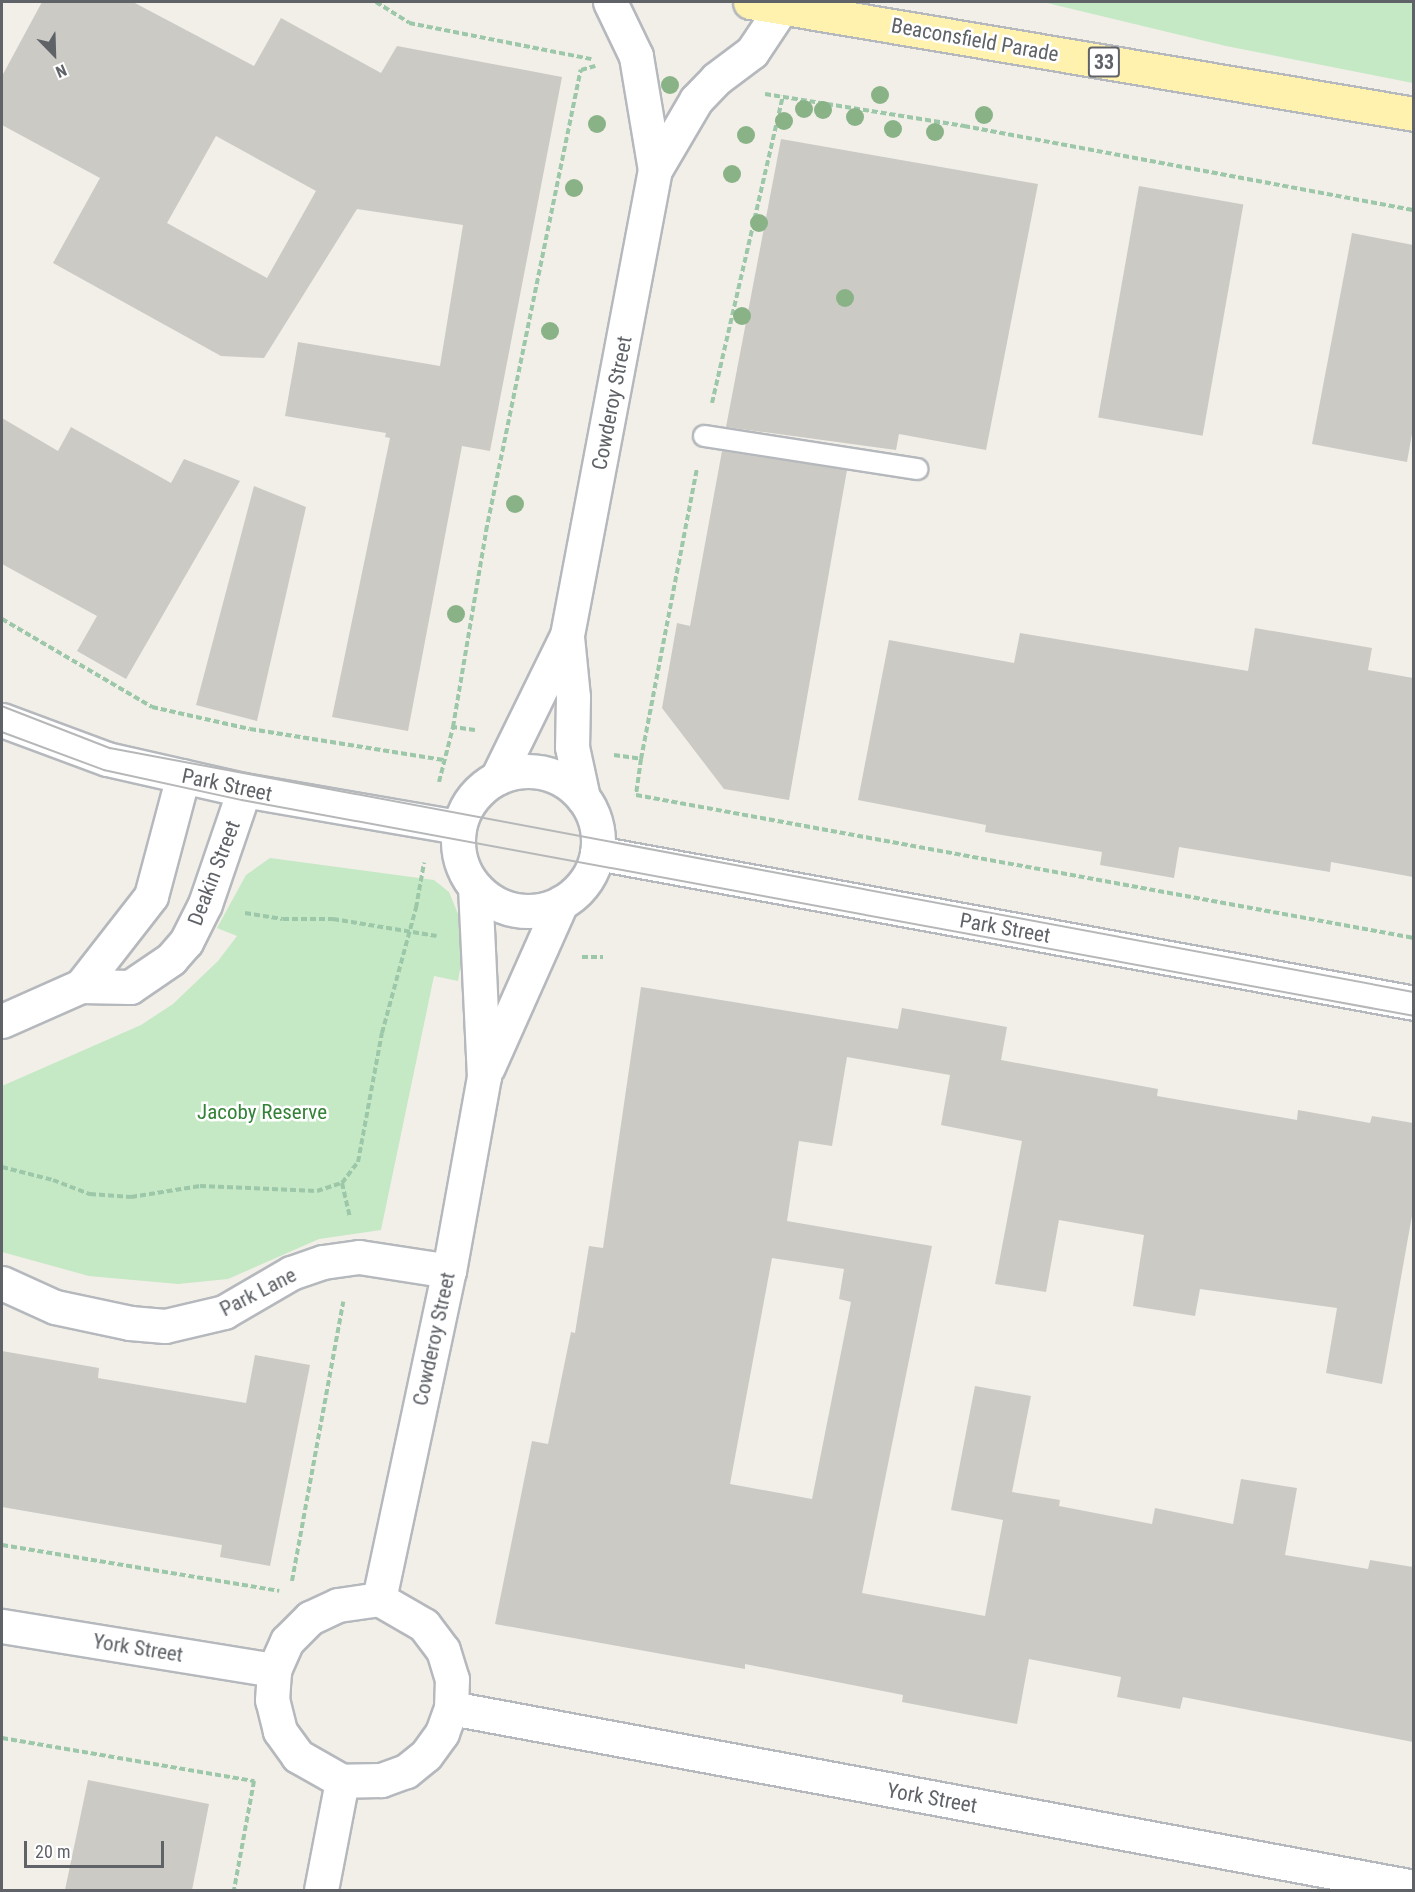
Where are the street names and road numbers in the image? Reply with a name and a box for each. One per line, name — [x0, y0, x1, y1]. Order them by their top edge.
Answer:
street label: Beaconsfield Parade — [889, 13, 1061, 67]
road number: 33 — [1088, 45, 1120, 79]
street label: Cowderoy Street — [587, 334, 637, 472]
street label: Park Street — [180, 763, 274, 807]
street label: Deakin Street — [182, 817, 246, 929]
street label: Park Street — [958, 908, 1052, 948]
street label: Park Lane — [216, 1262, 300, 1322]
street label: Cowderoy Street — [408, 1270, 460, 1408]
street label: York Street — [91, 1628, 185, 1668]
street label: York Street — [885, 1778, 979, 1818]

